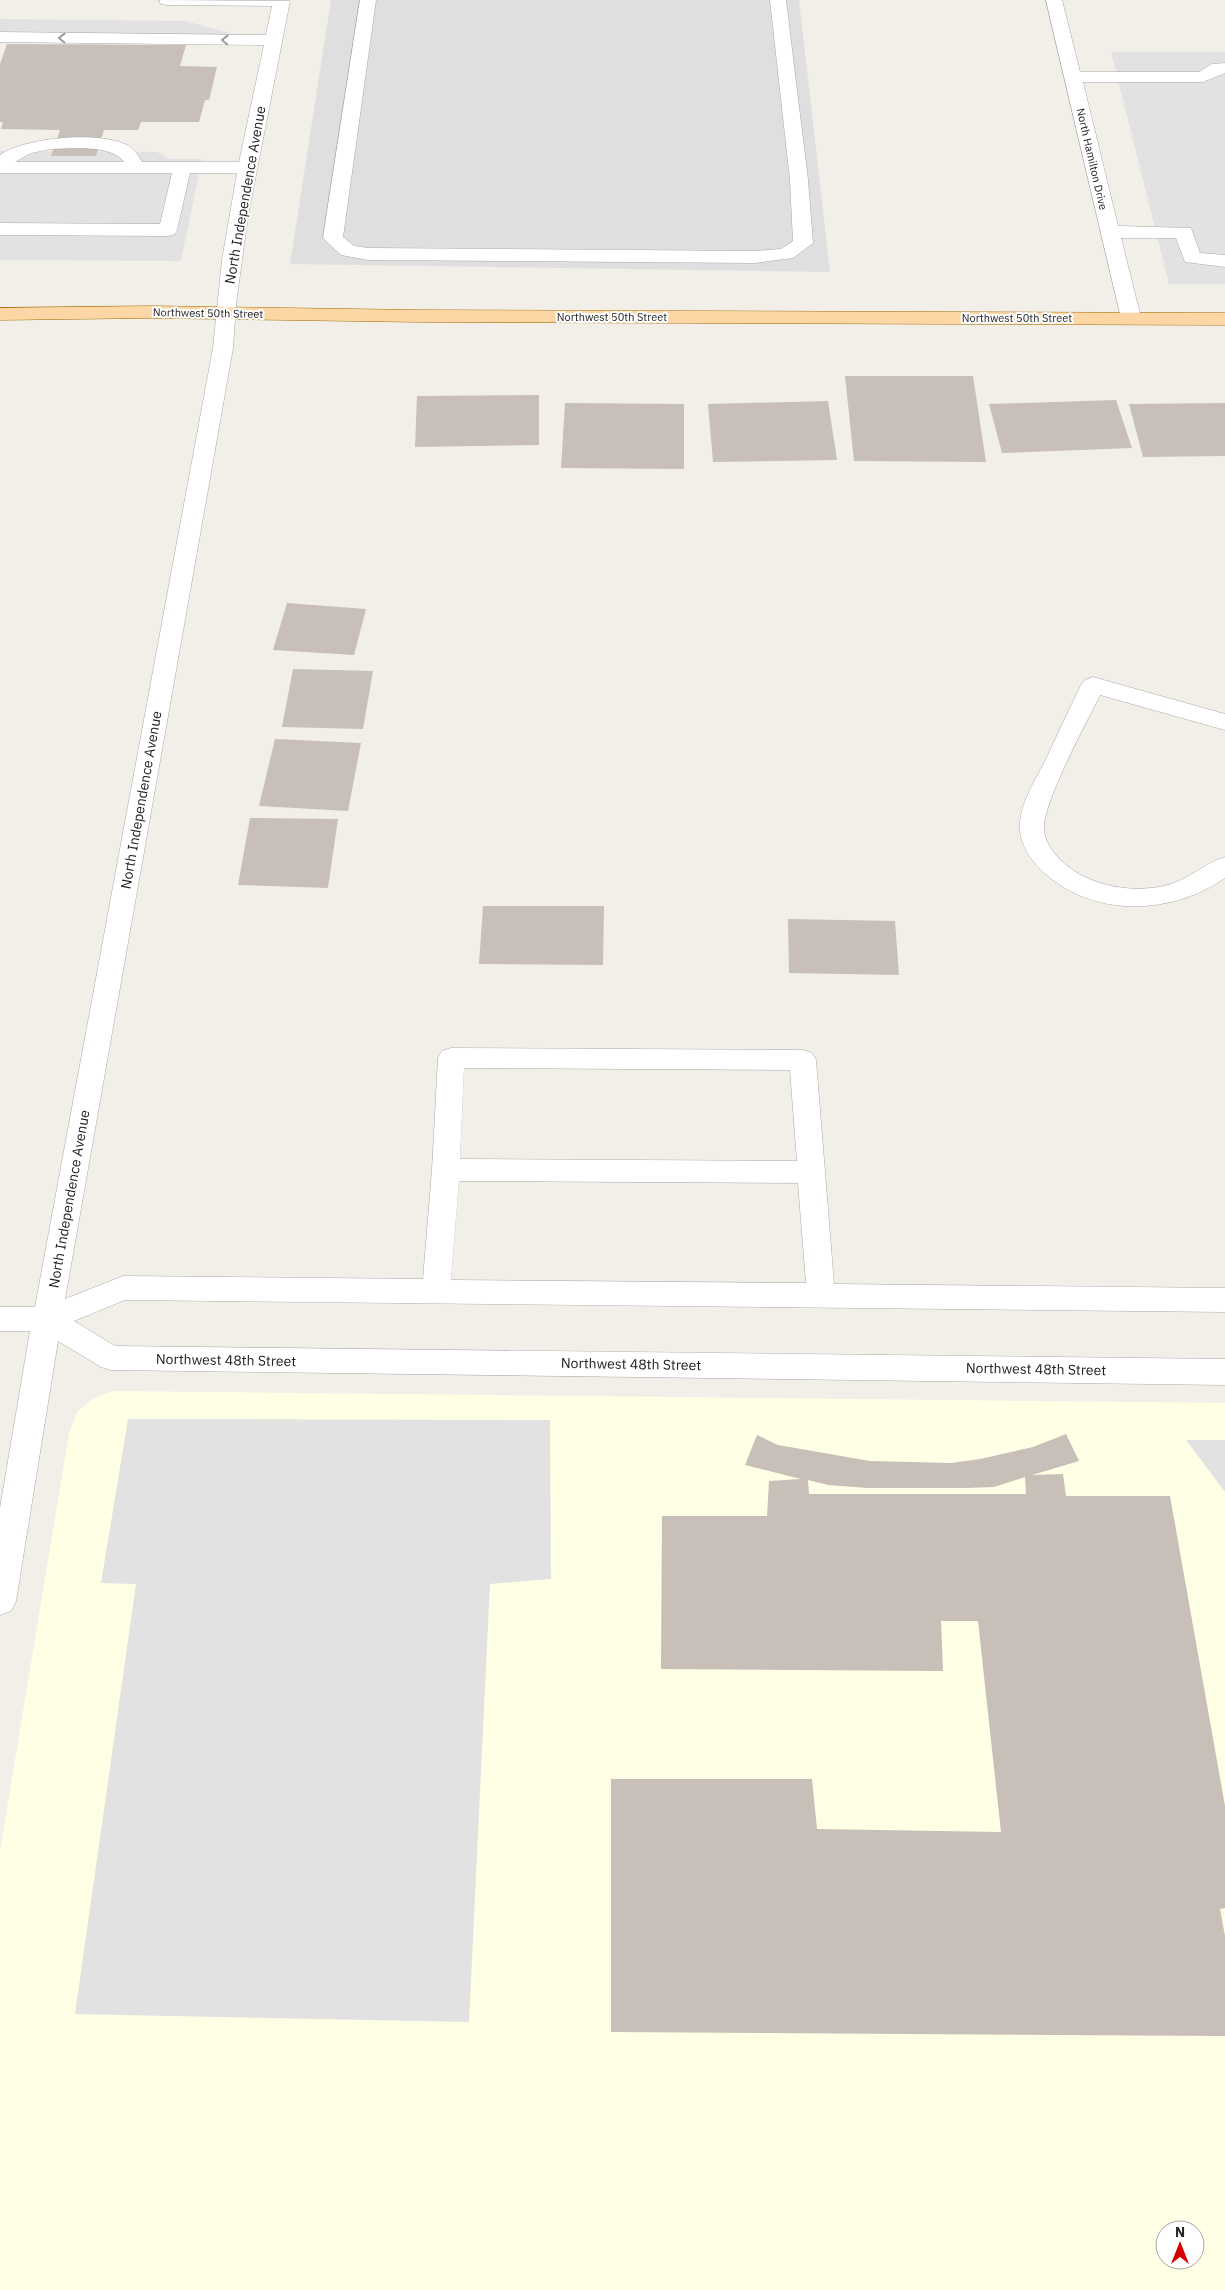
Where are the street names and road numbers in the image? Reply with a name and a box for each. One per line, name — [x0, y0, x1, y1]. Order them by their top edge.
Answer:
street label: North Independence Avenue — [220, 104, 270, 286]
street label: North Hamilton Drive — [1073, 107, 1111, 211]
street label: Northwest 50th Street — [153, 305, 263, 321]
street label: Northwest 50th Street — [557, 310, 667, 324]
street label: Northwest 50th Street — [962, 311, 1072, 325]
street label: North Independence Avenue — [116, 709, 166, 891]
street label: North Independence Avenue — [44, 1108, 94, 1290]
street label: Northwest 48th Street — [156, 1350, 296, 1370]
street label: Northwest 48th Street — [561, 1354, 701, 1374]
street label: Northwest 48th Street — [966, 1359, 1106, 1379]

